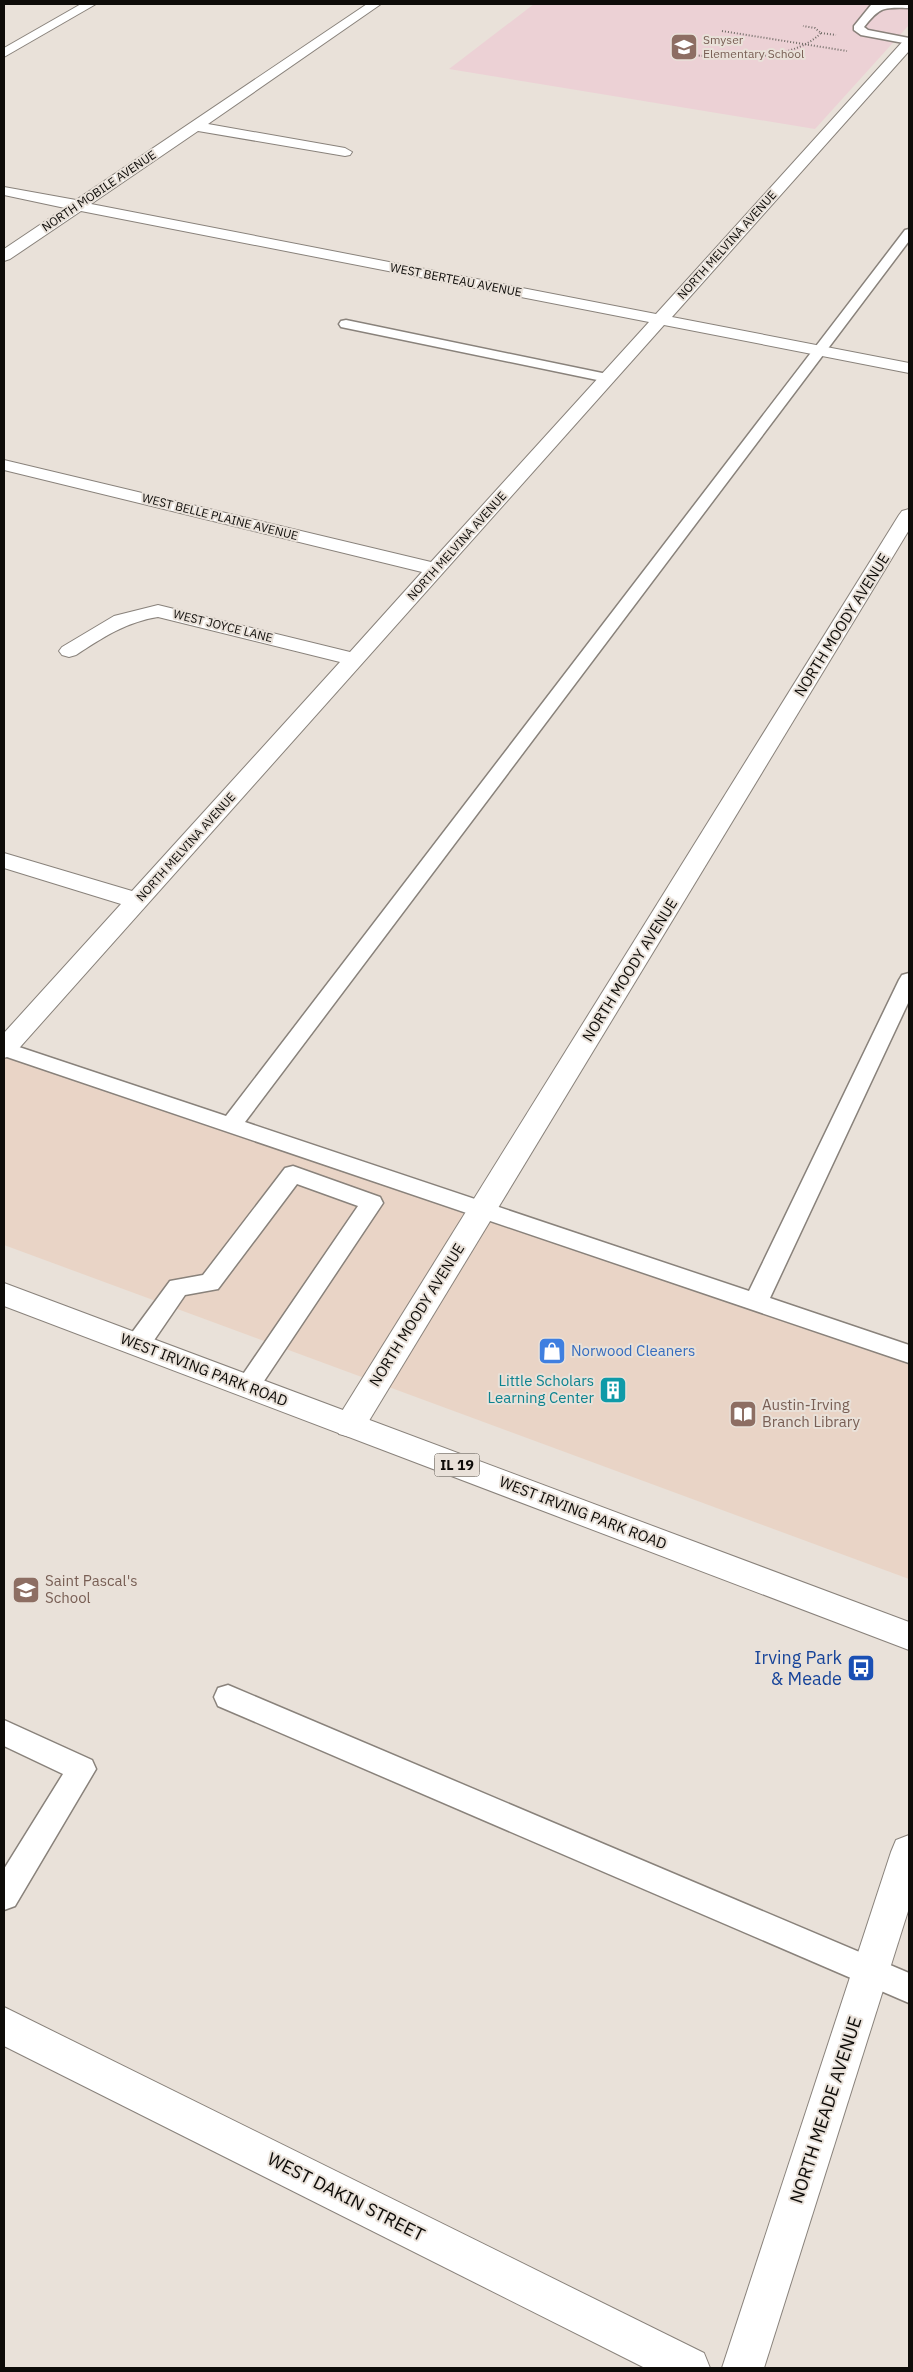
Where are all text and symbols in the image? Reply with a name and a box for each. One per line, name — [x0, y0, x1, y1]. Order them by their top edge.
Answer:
school or university icon: Smyser Elementary School — [669, 32, 699, 62]
place label: Smyser Elementary School — [703, 32, 804, 61]
street label: NORTH MOBILE AVENUE — [39, 147, 159, 234]
street label: NORTH MELVINA AVENUE — [674, 187, 779, 302]
street label: WEST BERTEAU AVENUE — [389, 259, 523, 300]
street label: NORTH MELVINA AVENUE — [404, 488, 509, 603]
street label: WEST BELLE PLAINE AVENUE — [141, 490, 300, 543]
street label: NORTH MOODY AVENUE — [790, 550, 893, 700]
street label: WEST JOYCE LANE — [172, 606, 274, 645]
street label: NORTH MELVINA AVENUE — [133, 789, 238, 904]
street label: NORTH MOODY AVENUE — [578, 895, 681, 1045]
street label: NORTH MOODY AVENUE — [365, 1240, 468, 1390]
street label: WEST IRVING PARK ROAD — [118, 1329, 291, 1410]
shop icon: Norwood Cleaners — [537, 1336, 567, 1366]
place label: Norwood Cleaners — [571, 1341, 695, 1360]
place label: Little Scholars Learning Center — [488, 1371, 594, 1407]
building icon: Little Scholars Learning Center — [598, 1375, 628, 1405]
place label: Austin-Irving Branch Library — [762, 1395, 860, 1431]
library icon: Austin-Irving Branch Library — [728, 1399, 758, 1429]
road number: IL 19 — [434, 1454, 480, 1476]
street label: WEST IRVING PARK ROAD — [497, 1472, 670, 1553]
place label: Saint Pascal's School — [45, 1571, 138, 1607]
school or university icon: Saint Pascal's School — [11, 1575, 41, 1605]
place label: Irving Park & Meade — [754, 1646, 843, 1690]
bus stop icon: Irving Park & Meade — [846, 1653, 876, 1683]
street label: NORTH MEADE AVENUE — [784, 2014, 867, 2206]
street label: WEST DAKIN STREET — [264, 2147, 429, 2246]

